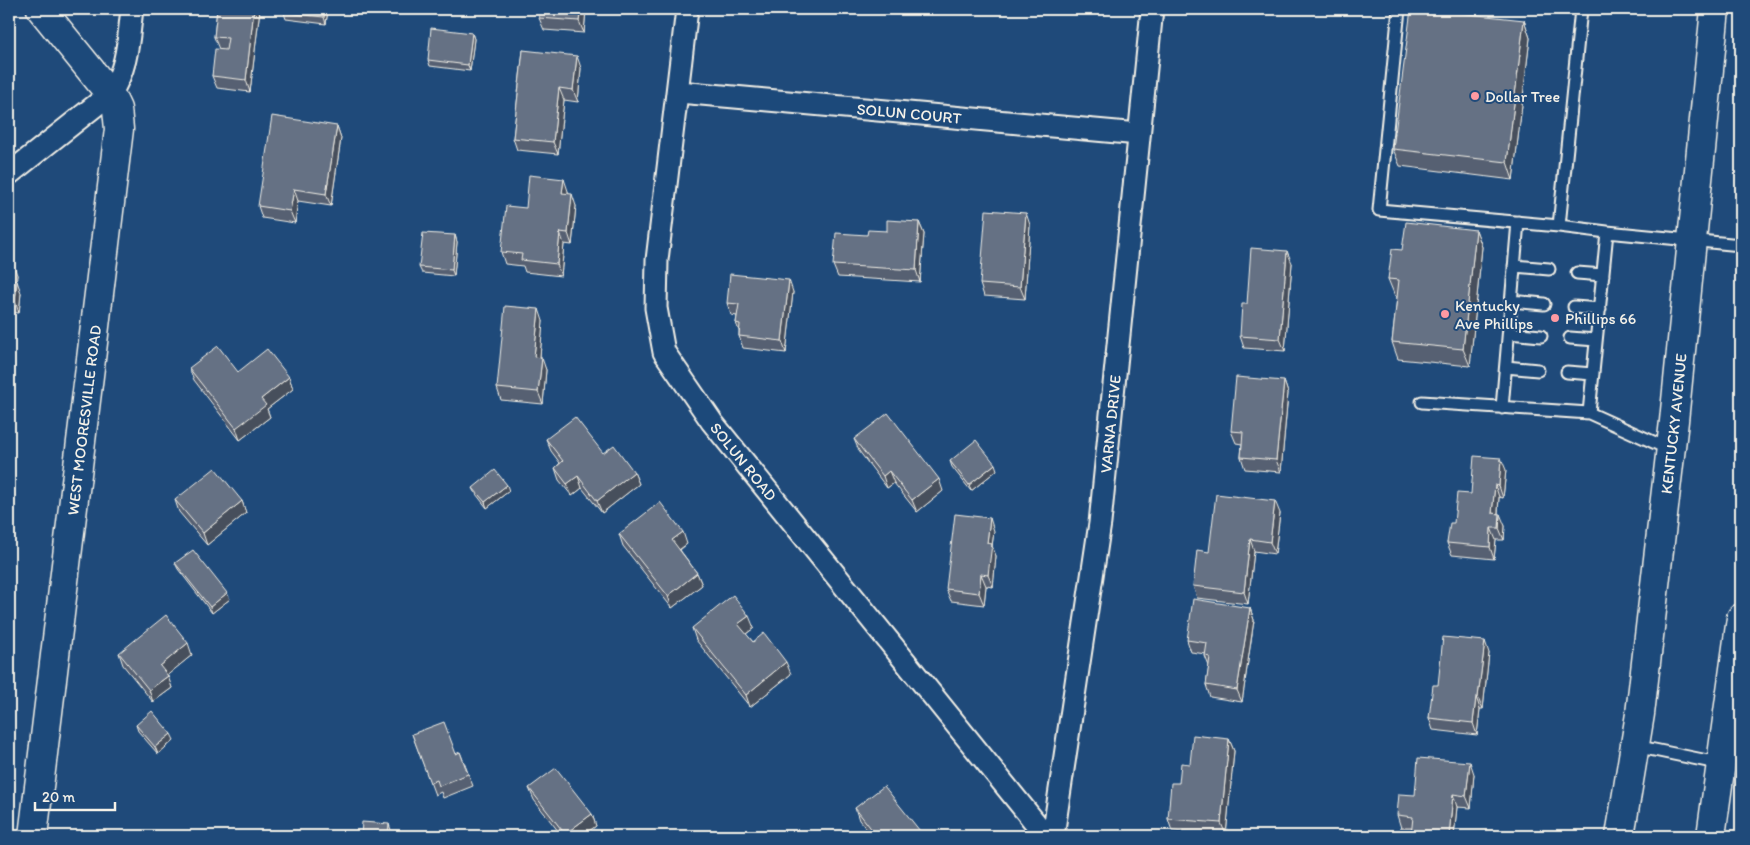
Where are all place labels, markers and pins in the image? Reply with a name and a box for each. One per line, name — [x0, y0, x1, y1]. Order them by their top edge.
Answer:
place label: Dollar Tree — [1485, 87, 1560, 106]
marker: Dollar Tree — [1469, 90, 1481, 102]
place label: Kentucky Ave Phillips — [1455, 296, 1533, 333]
marker: Kentucky Ave Phillips — [1439, 308, 1451, 320]
place label: Phillips 66 — [1565, 309, 1636, 328]
marker: Phillips 66 — [1549, 312, 1561, 324]

